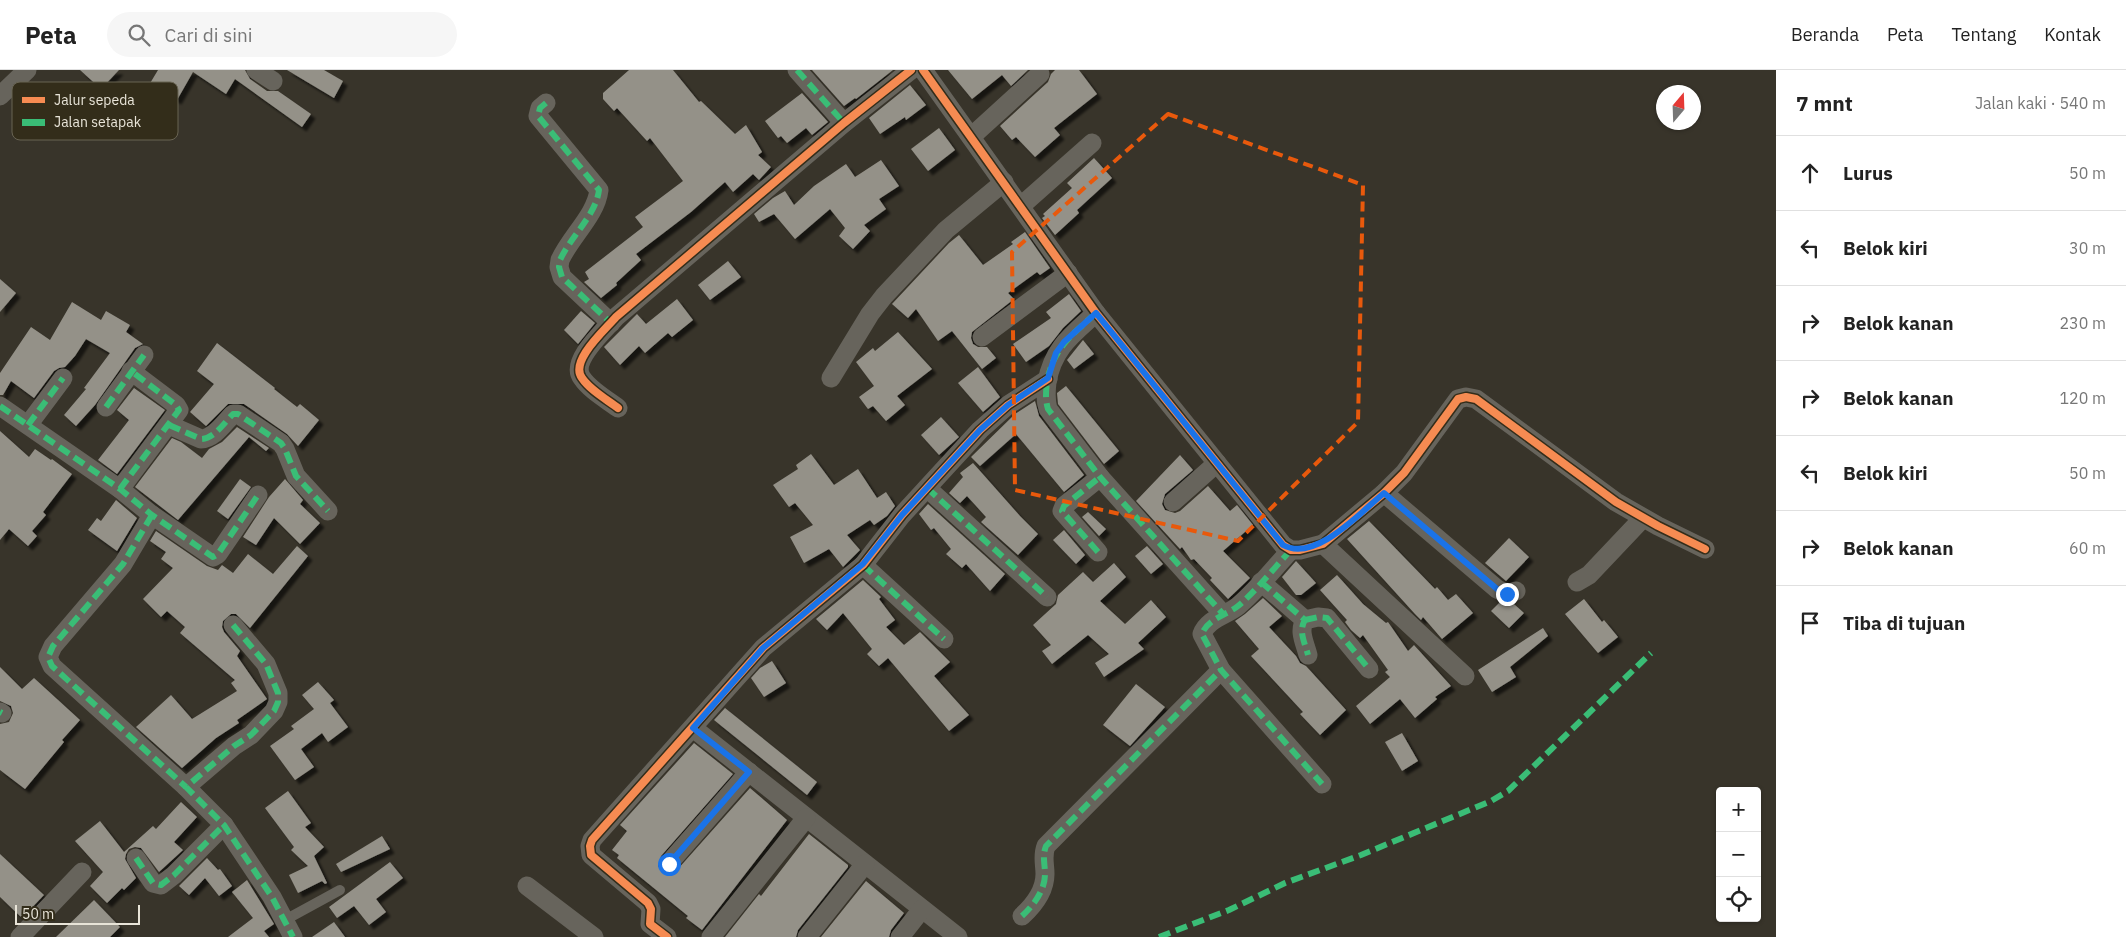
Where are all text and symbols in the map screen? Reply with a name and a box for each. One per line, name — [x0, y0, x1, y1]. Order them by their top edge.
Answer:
search box — [107, 12, 457, 57]
text: Peta — [25, 19, 77, 51]
icon: search — [125, 21, 153, 49]
text: Cari di sini — [165, 23, 253, 47]
text: Beranda — [1791, 23, 1859, 46]
text: Peta — [1887, 23, 1923, 46]
text: Tentang — [1951, 23, 2016, 46]
text: Kontak — [2044, 23, 2101, 46]
legend — [12, 82, 178, 140]
north arrow — [1656, 85, 1701, 130]
text: 7 mnt — [1796, 89, 1853, 117]
text: Jalur sepeda — [54, 91, 135, 109]
text: Jalan kaki · 540 m — [1975, 93, 2106, 113]
text: Jalan setapak — [54, 113, 142, 131]
icon: ahead — [1796, 159, 1824, 187]
text: Lurus — [1843, 161, 1893, 185]
text: 50 m — [2069, 163, 2106, 183]
icon: left — [1796, 234, 1824, 262]
text: Belok kiri — [1843, 236, 1928, 260]
text: 30 m — [2069, 238, 2106, 258]
icon: right — [1796, 309, 1824, 337]
text: Belok kanan — [1843, 311, 1954, 335]
text: 230 m — [2059, 313, 2106, 333]
icon: right — [1796, 384, 1824, 412]
text: Belok kanan — [1843, 386, 1954, 410]
text: 120 m — [2059, 388, 2106, 408]
icon: left — [1796, 459, 1824, 487]
text: Belok kiri — [1843, 461, 1928, 485]
text: 50 m — [2069, 463, 2106, 483]
icon: right — [1796, 534, 1824, 562]
text: Belok kanan — [1843, 536, 1954, 560]
text: 60 m — [2069, 538, 2106, 558]
route end — [1496, 583, 1519, 606]
icon: arrive — [1796, 609, 1824, 637]
text: Tiba di tujuan — [1843, 611, 1965, 635]
map controls — [1716, 787, 1761, 922]
button: + — [1716, 787, 1761, 832]
button: − — [1716, 832, 1761, 877]
route start — [658, 853, 681, 876]
button: locate — [1716, 877, 1761, 922]
scale bar — [15, 902, 140, 925]
text: 50 m — [22, 905, 54, 923]

